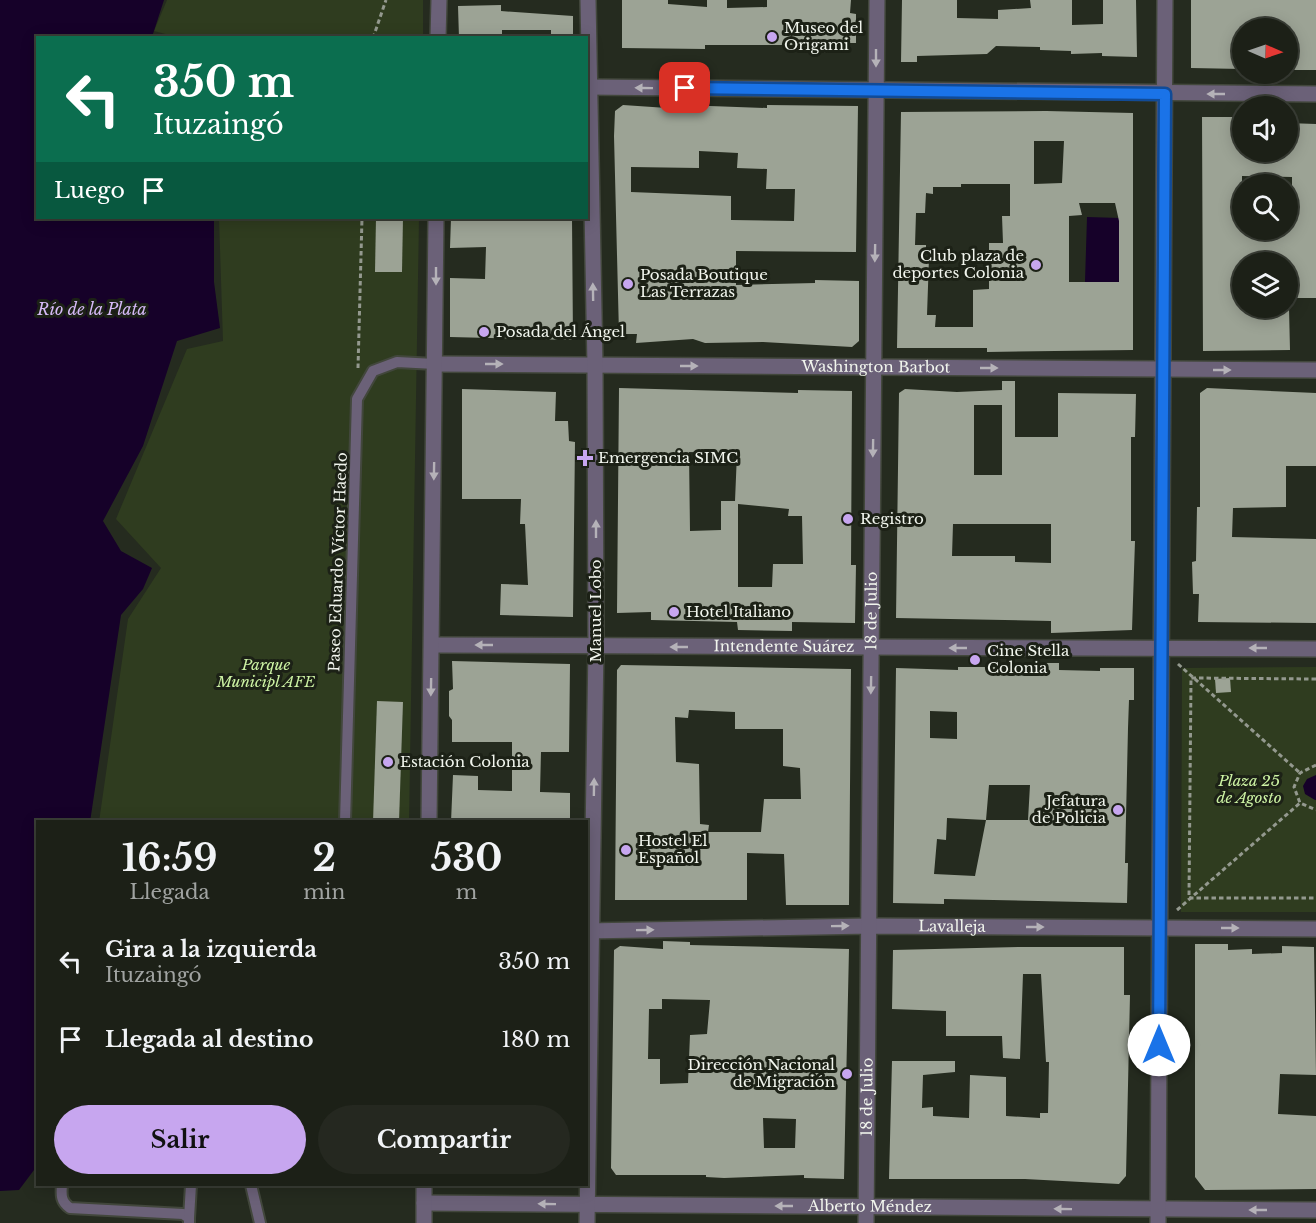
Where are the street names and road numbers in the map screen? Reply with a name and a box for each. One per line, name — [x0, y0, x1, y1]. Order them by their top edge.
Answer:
street label: Washington Barbot — [801, 356, 951, 377]
street label: Paseo Eduardo Víctor Haedo — [324, 452, 351, 672]
street label: Manuel Lobo — [586, 559, 605, 663]
street label: 18 de Julio — [861, 571, 881, 650]
street label: Intendente Suárez — [713, 636, 855, 656]
street label: Lavalleja — [918, 916, 986, 936]
street label: 18 de Julio — [857, 1057, 876, 1136]
street label: Alberto Méndez — [807, 1196, 932, 1216]

